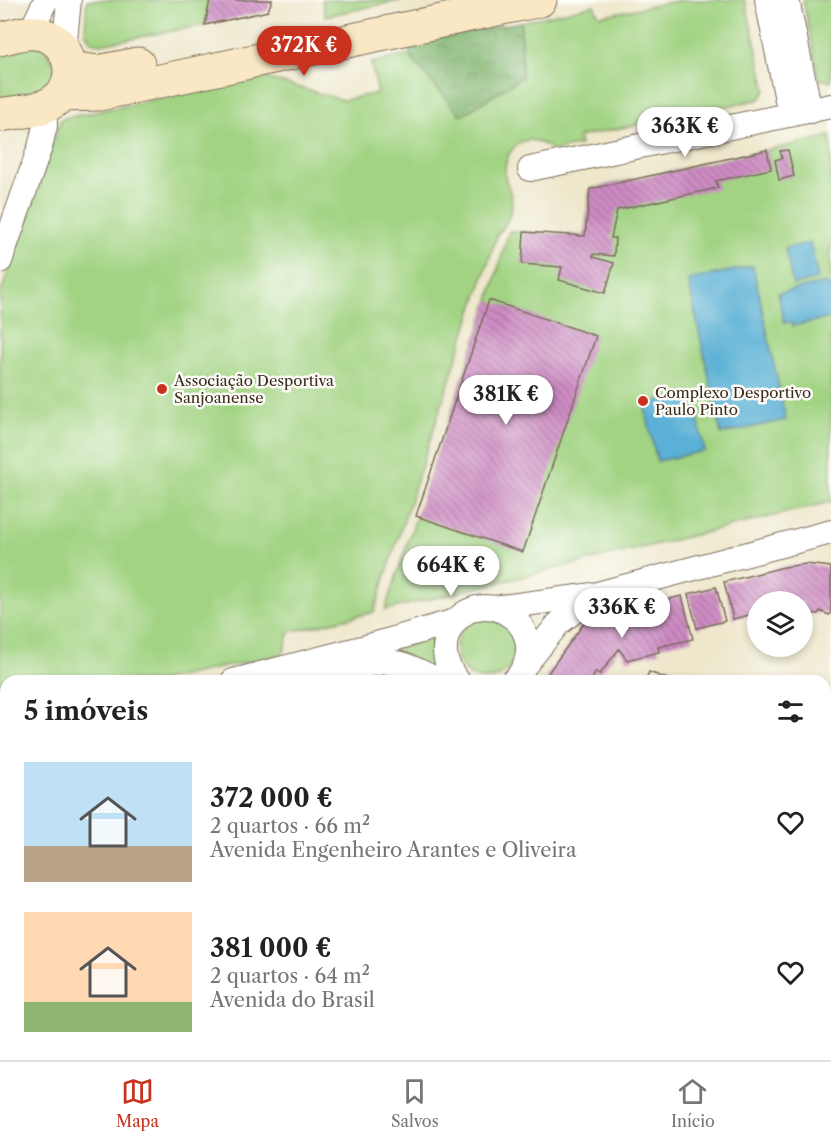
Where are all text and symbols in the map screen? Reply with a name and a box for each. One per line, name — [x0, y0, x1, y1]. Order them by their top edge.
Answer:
pin: 372K € — [255, 26, 353, 77]
text: 372K € — [271, 33, 337, 57]
pin: 363K € — [636, 107, 734, 158]
text: 363K € — [651, 114, 719, 138]
place label: Associação Desportiva Sanjoanense — [173, 371, 334, 407]
pin: 381K € — [457, 375, 555, 426]
marker: Associação Desportiva Sanjoanense — [155, 382, 169, 396]
text: 381K € — [473, 382, 539, 406]
place label: Complexo Desportivo Paulo Pinto — [655, 383, 811, 419]
marker: Complexo Desportivo Paulo Pinto — [636, 394, 650, 408]
pin: 664K € — [402, 546, 500, 597]
text: 664K € — [417, 553, 485, 577]
pin: 336K € — [573, 588, 671, 639]
map controls — [747, 591, 813, 657]
button: layers — [747, 591, 813, 657]
text: 336K € — [588, 595, 656, 619]
text: 5 imóveis — [24, 695, 148, 727]
icon: filters — [774, 695, 807, 728]
text: 372 000 € — [210, 782, 333, 814]
icon: home — [72, 786, 144, 858]
icon: heart — [774, 806, 807, 839]
text: 2 quartos · 66 m² — [210, 814, 370, 838]
text: Avenida Engenheiro Arantes e Oliveira — [210, 838, 577, 862]
text: 381 000 € — [210, 932, 332, 964]
icon: home — [72, 936, 144, 1008]
icon: heart — [774, 956, 807, 989]
text: 2 quartos · 64 m² — [210, 964, 370, 988]
text: Avenida do Brasil — [210, 988, 375, 1012]
tab: Mapa — [116, 1075, 159, 1131]
tab: Salvos — [391, 1075, 439, 1131]
tab: Início — [671, 1075, 715, 1131]

